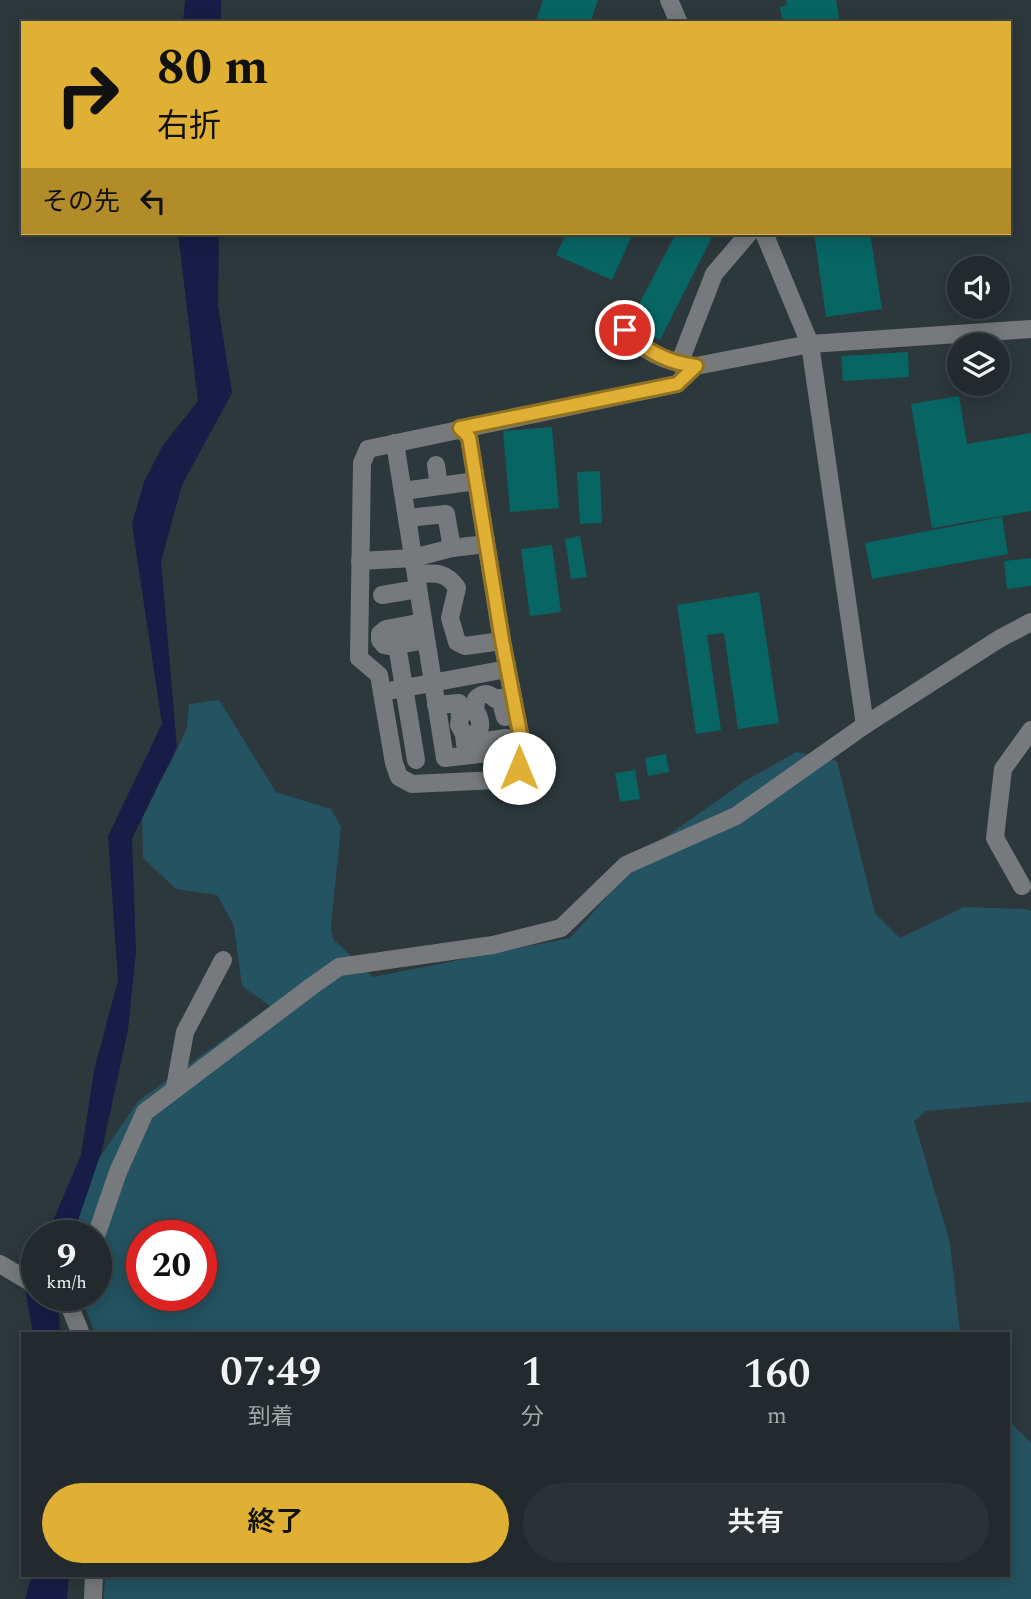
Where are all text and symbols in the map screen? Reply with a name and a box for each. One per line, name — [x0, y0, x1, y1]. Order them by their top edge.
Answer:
text: 80 m — [157, 31, 268, 106]
icon: right — [42, 49, 133, 140]
text: 右折 — [157, 102, 221, 151]
text: その先 — [42, 182, 120, 222]
icon: left — [134, 182, 172, 220]
map controls — [947, 256, 1010, 396]
button: sound — [947, 256, 1010, 319]
pin — [595, 300, 655, 360]
icon: arrive — [606, 311, 644, 349]
button: layers — [947, 333, 1010, 396]
position arrow — [482, 731, 556, 805]
speed limit sign: 20 — [126, 1220, 217, 1311]
text: 9 — [57, 1230, 76, 1283]
text: km/h — [46, 1269, 87, 1296]
text: 07:49 — [220, 1341, 321, 1404]
text: 1 — [521, 1341, 543, 1404]
text: 160 — [743, 1343, 811, 1406]
text: m — [767, 1399, 787, 1434]
text: 到着 — [248, 1400, 294, 1435]
text: 分 — [521, 1400, 544, 1435]
button: 終了 — [42, 1483, 509, 1563]
button: 共有 — [523, 1483, 989, 1563]

